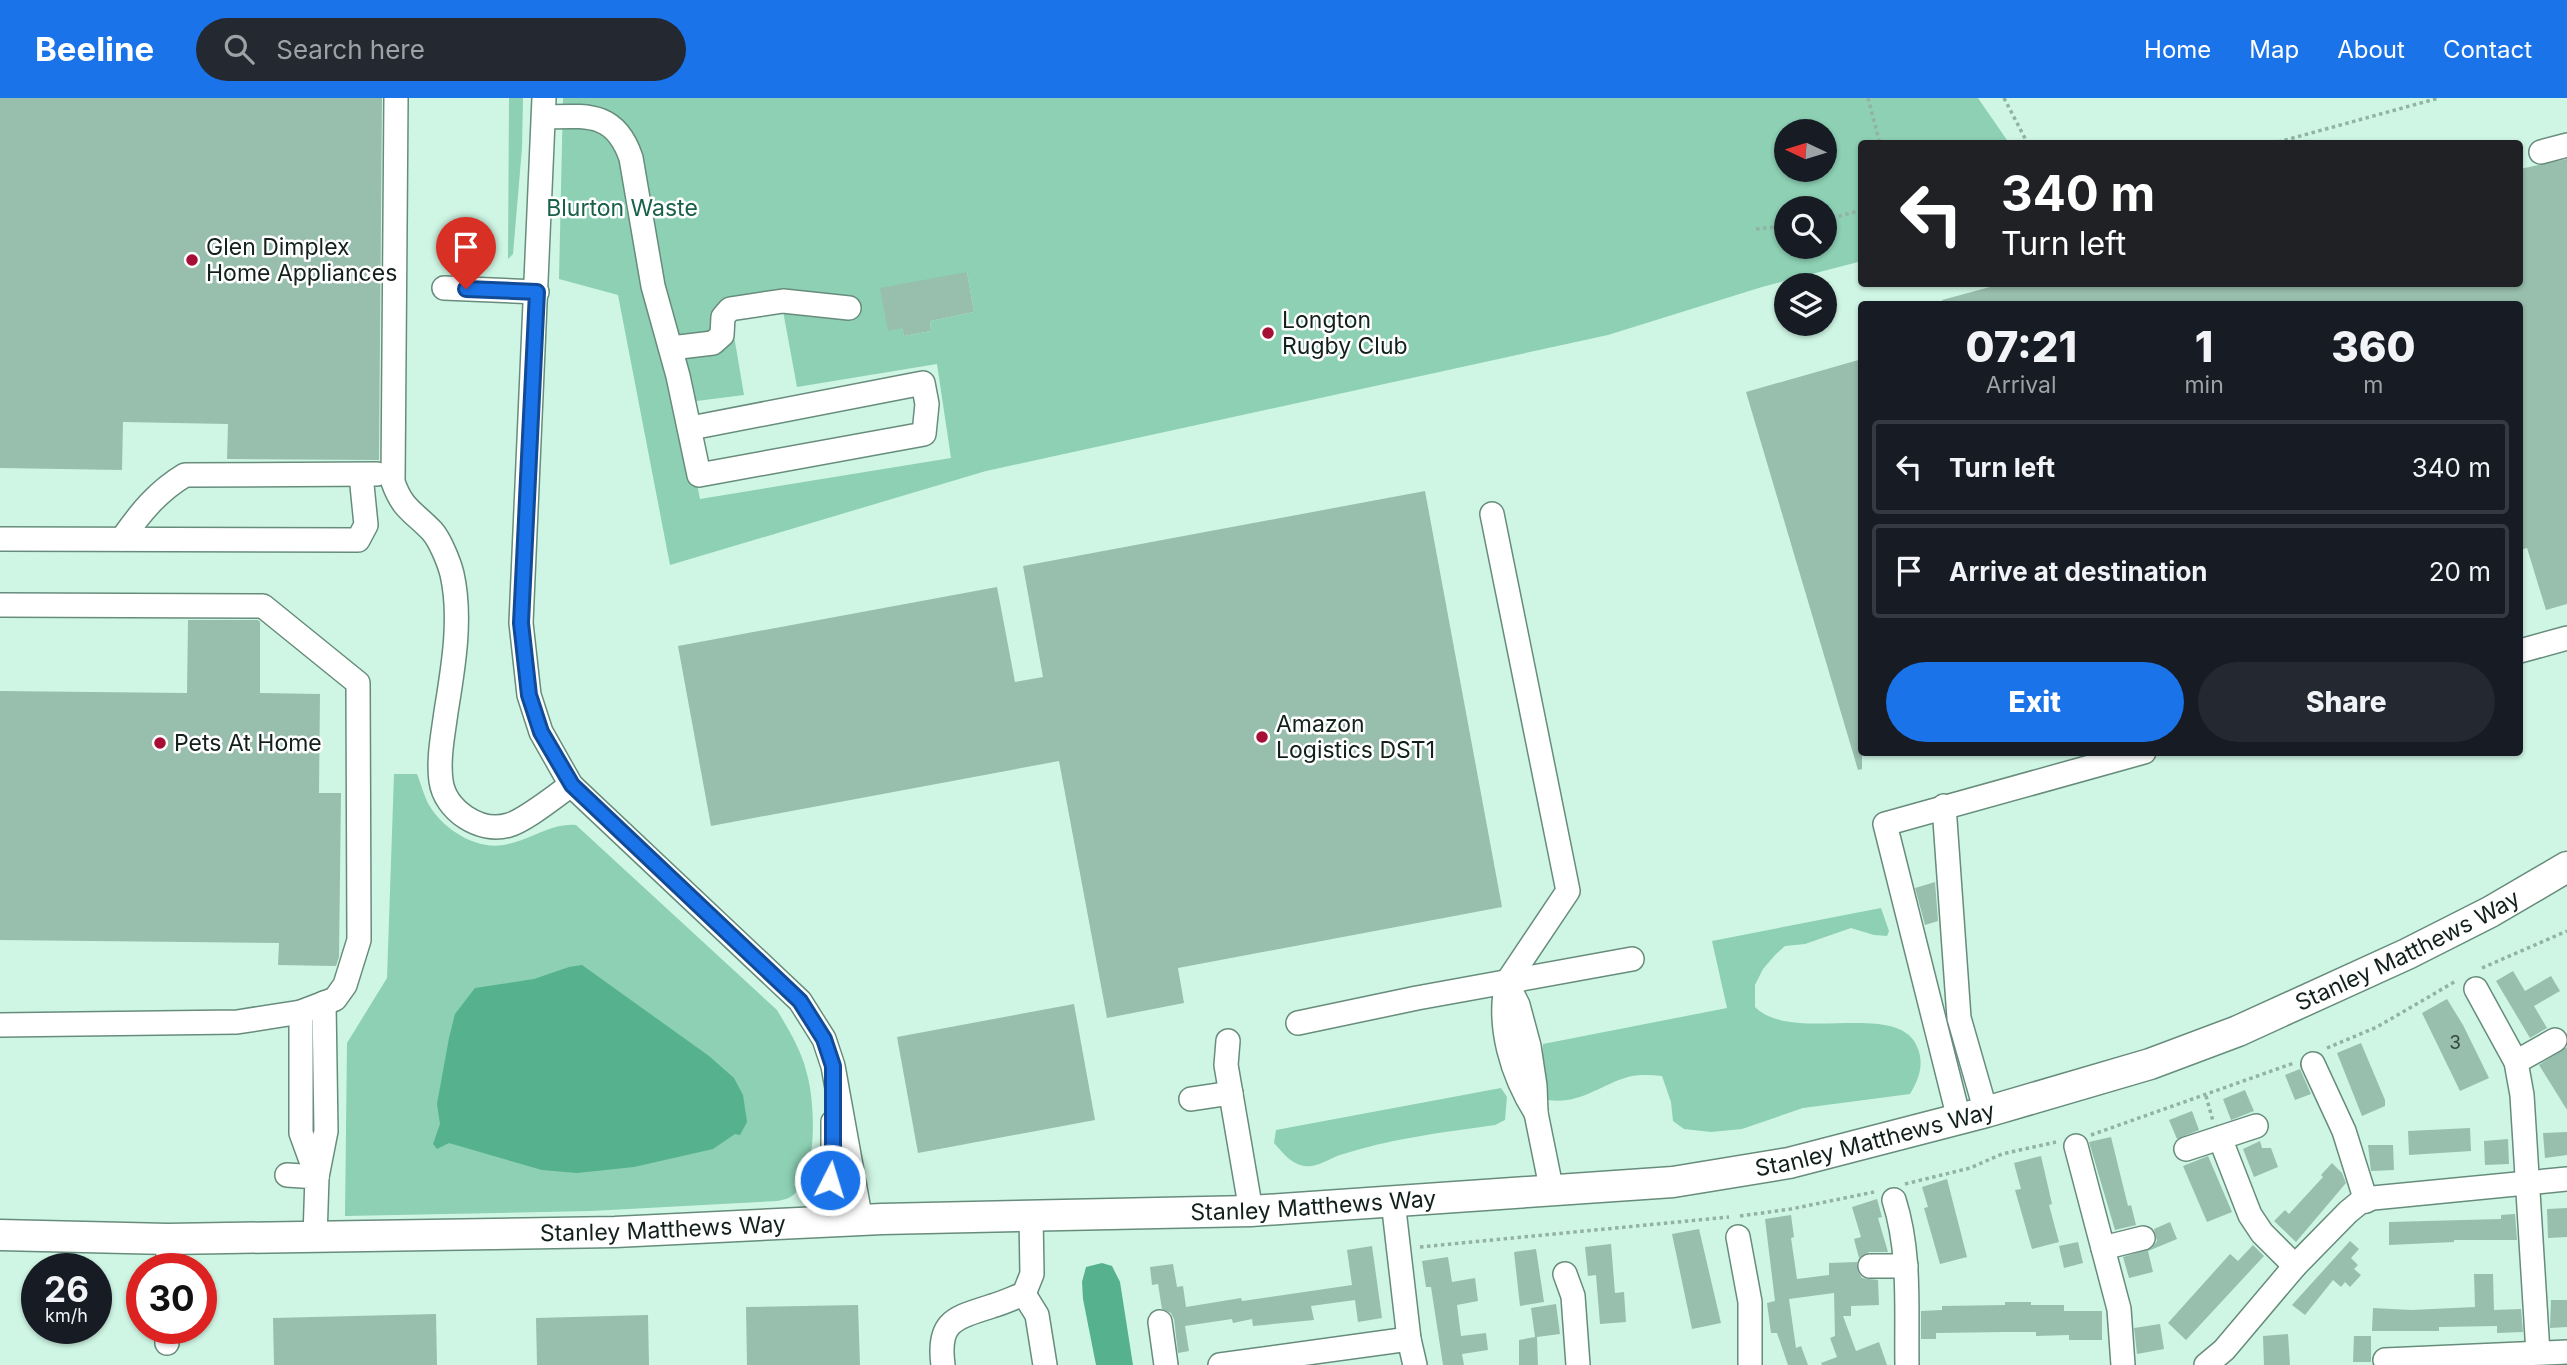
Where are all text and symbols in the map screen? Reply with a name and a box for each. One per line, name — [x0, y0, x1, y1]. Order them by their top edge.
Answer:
search box — [196, 18, 686, 81]
text: Beeline — [35, 29, 154, 69]
icon: search — [220, 30, 258, 68]
text: Search here — [276, 34, 425, 65]
text: Home — [2144, 35, 2211, 64]
text: Map — [2249, 35, 2299, 64]
text: About — [2337, 35, 2405, 64]
text: Contact — [2443, 35, 2532, 64]
north arrow — [1774, 119, 1838, 182]
map controls — [1774, 119, 1837, 336]
text: 340 m — [2001, 164, 2155, 223]
icon: left — [1886, 168, 1977, 259]
park label: Blurton Waste — [546, 194, 698, 222]
button: search — [1774, 196, 1837, 259]
pin — [436, 217, 496, 289]
text: Turn left — [2001, 224, 2126, 263]
icon: arrive — [447, 228, 485, 266]
place label: Glen Dimplex Home Appliances — [206, 233, 397, 287]
marker: Glen Dimplex Home Appliances — [184, 252, 200, 268]
button: layers — [1774, 273, 1837, 336]
place label: Longton Rugby Club — [1282, 306, 1408, 360]
text: 07:21 — [1965, 321, 2077, 372]
text: 1 — [2195, 321, 2213, 372]
text: 360 — [2331, 321, 2416, 372]
marker: Longton Rugby Club — [1260, 325, 1276, 341]
text: Arrival — [1986, 371, 2057, 399]
text: min — [2184, 371, 2224, 399]
text: m — [2363, 371, 2383, 399]
icon: left — [1890, 448, 1928, 486]
text: Turn left — [1949, 452, 2055, 483]
text: 340 m — [2412, 452, 2491, 483]
icon: arrive — [1890, 552, 1928, 590]
text: Arrive at destination — [1949, 556, 2208, 587]
text: 20 m — [2429, 556, 2491, 587]
button: Exit — [1886, 662, 2184, 742]
button: Share — [2198, 662, 2495, 742]
place label: Amazon Logistics DST1 — [1276, 710, 1435, 764]
place label: Pets At Home — [174, 729, 322, 757]
marker: Amazon Logistics DST1 — [1254, 729, 1270, 745]
marker: Pets At Home — [152, 735, 168, 751]
street label: Stanley Matthews Way — [2291, 884, 2525, 1017]
house number: 3 — [2449, 1031, 2461, 1054]
street label: Stanley Matthews Way — [1753, 1096, 1998, 1182]
position arrow — [793, 1143, 867, 1217]
street label: Stanley Matthews Way — [1190, 1184, 1437, 1226]
street label: Stanley Matthews Way — [540, 1210, 787, 1247]
speed limit sign: 30 — [126, 1253, 217, 1344]
text: 26 — [44, 1268, 89, 1310]
text: km/h — [45, 1305, 88, 1326]

